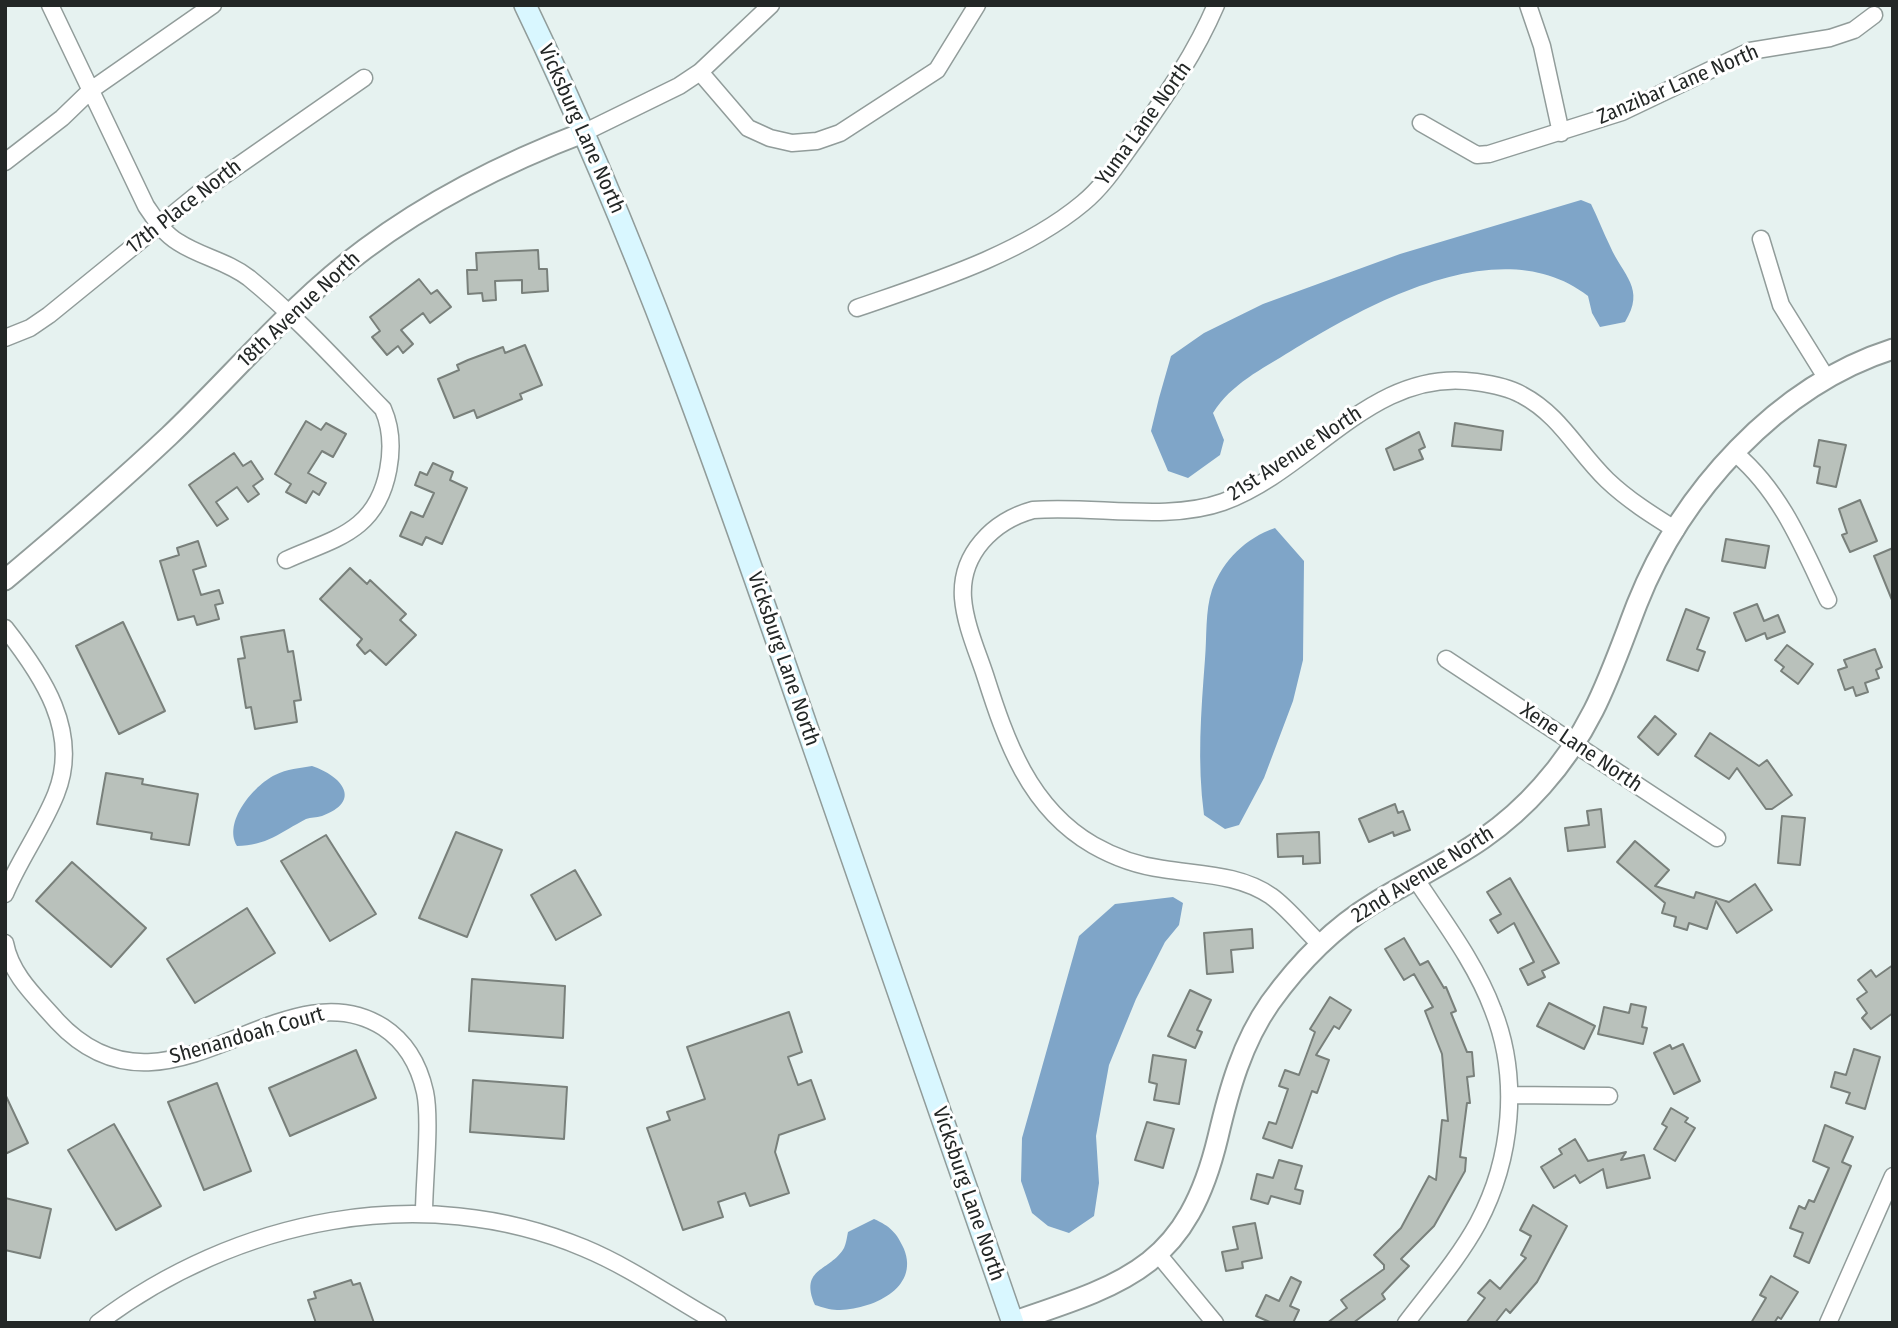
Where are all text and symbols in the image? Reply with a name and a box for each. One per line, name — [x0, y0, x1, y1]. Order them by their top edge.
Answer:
street label: Zanzibar Lane North — [1593, 40, 1763, 130]
street label: Vicksburg Lane North — [532, 41, 630, 217]
street label: Yuma Lane North — [1091, 57, 1197, 191]
street label: 17th Place North — [121, 154, 247, 260]
street label: 18th Avenue North — [232, 247, 366, 373]
street label: 21st Avenue North — [1223, 401, 1367, 507]
street label: Vicksburg Lane North — [741, 569, 825, 749]
street label: Xene Lane North — [1515, 698, 1647, 798]
street label: 22nd Avenue North — [1347, 821, 1499, 929]
street label: Shenandoah Court — [167, 1002, 327, 1070]
street label: Vicksburg Lane North — [926, 1104, 1010, 1284]

